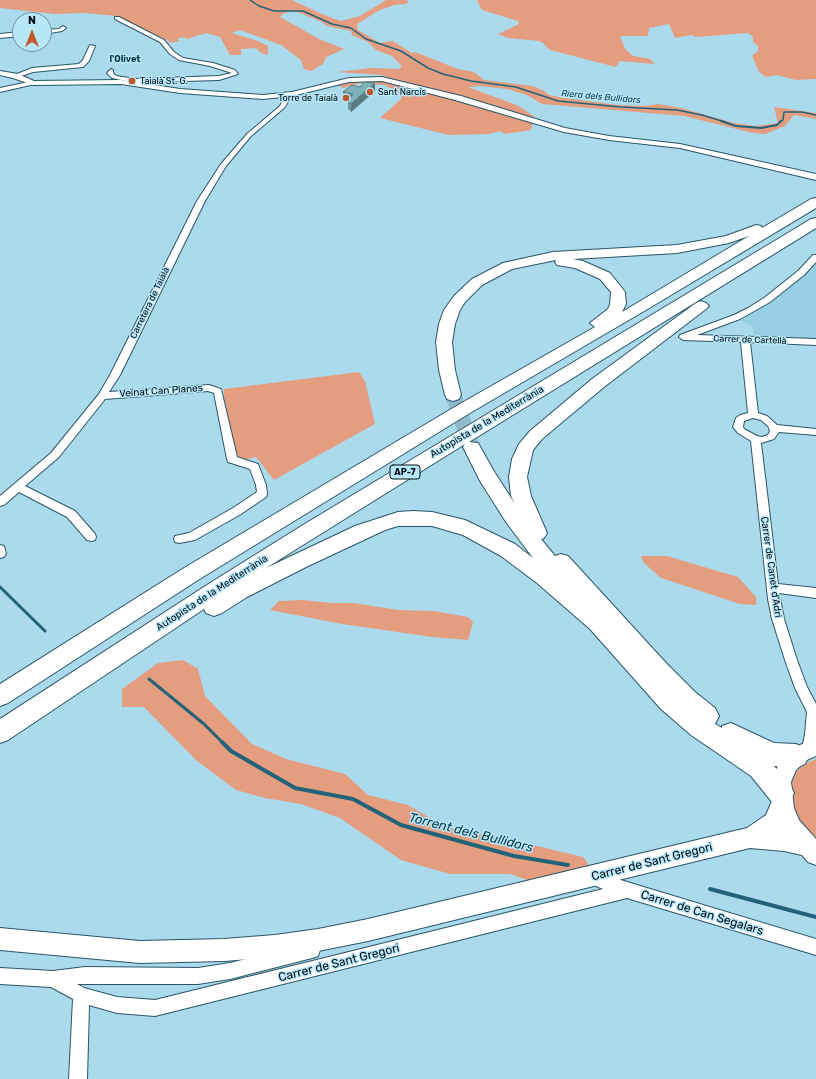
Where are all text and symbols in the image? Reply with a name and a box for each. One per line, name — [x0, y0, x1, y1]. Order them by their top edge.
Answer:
north arrow — [12, 12, 52, 52]
text: N — [28, 14, 36, 27]
district label: l'Olivet — [109, 54, 141, 64]
marker: Taialà St. G. — [127, 76, 137, 86]
place label: Taialà St. G. — [140, 76, 188, 86]
marker: Sant Narcís — [365, 87, 375, 97]
place label: Sant Narcís — [378, 87, 426, 97]
water label: Riera dels Bullidors — [561, 88, 641, 106]
place label: Torre de Taialà — [278, 93, 338, 103]
marker: Torre de Taialà — [341, 93, 351, 103]
street label: Carretera de Taialà — [128, 266, 172, 340]
street label: Carrer de Cartellà — [713, 333, 787, 347]
street label: Veïnat Can Planes — [119, 382, 203, 400]
street label: Autopista de la Mediterrània — [428, 383, 546, 461]
road number: AP-7 — [390, 465, 420, 479]
street label: Carrer de Canet d'Adri — [758, 516, 784, 618]
street label: Autopista de la Mediterrània — [154, 552, 270, 634]
water label: Torrent dels Bullidors — [407, 810, 535, 856]
street label: Carrer de Sant Gregori — [590, 840, 714, 884]
street label: Carrer de Can Segalars — [639, 887, 765, 939]
street label: Carrer de Sant Gregori — [277, 941, 401, 985]

